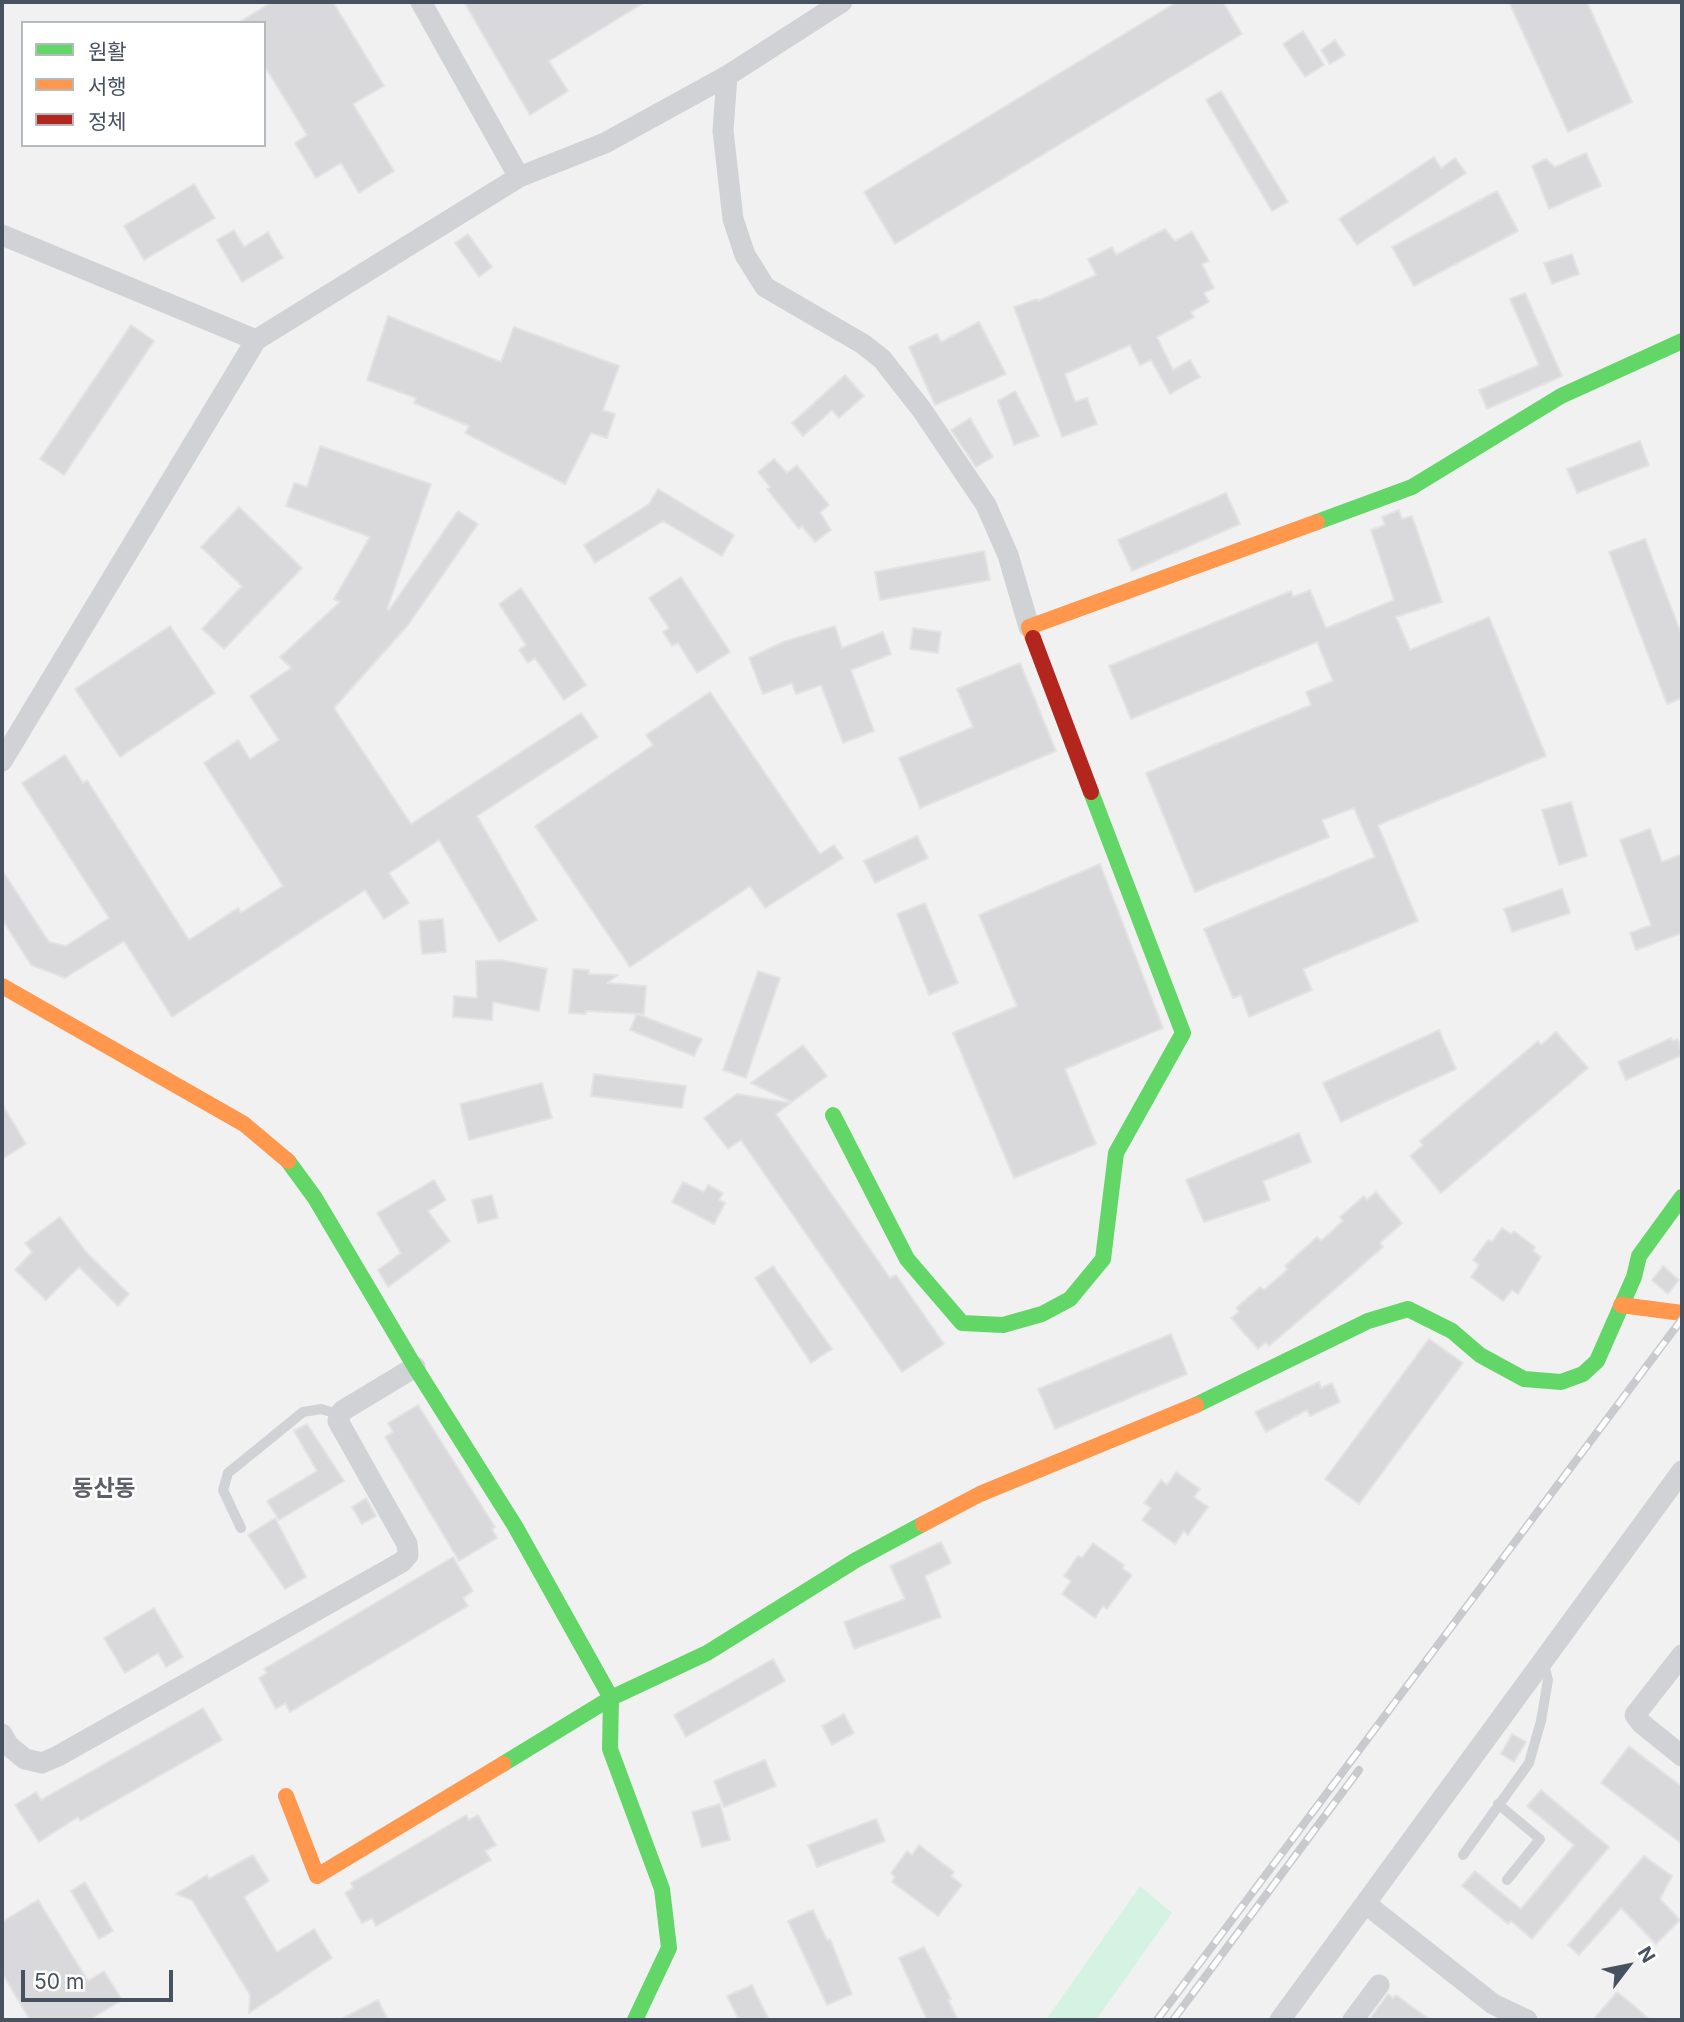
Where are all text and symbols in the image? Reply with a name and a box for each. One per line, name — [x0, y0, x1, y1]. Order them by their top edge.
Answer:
legend — [21, 21, 266, 147]
text: 원활 — [88, 39, 127, 64]
text: 서행 — [88, 74, 127, 99]
text: 정체 — [88, 109, 127, 134]
district label: 동산동 — [72, 1475, 136, 1503]
north arrow — [1593, 1931, 1663, 2001]
text: N — [1633, 1942, 1660, 1967]
scale bar — [24, 1955, 177, 1999]
text: 50 m — [34, 1969, 84, 1994]

